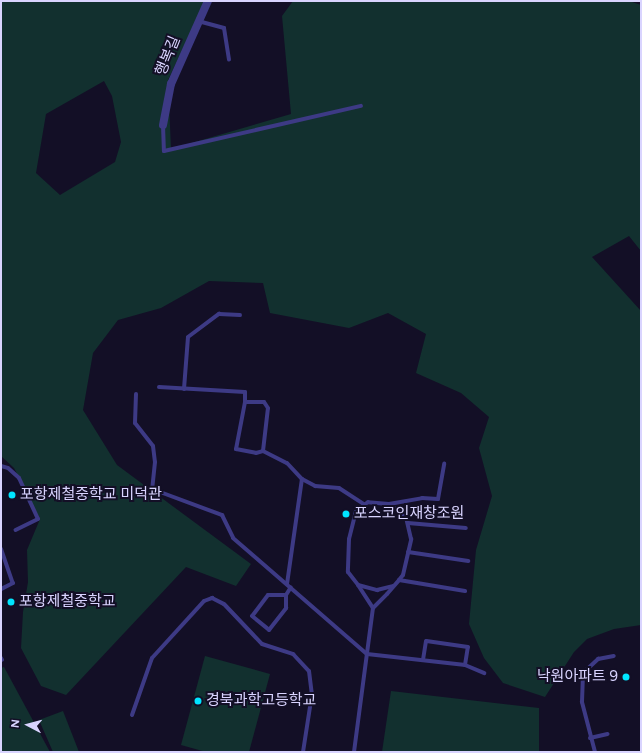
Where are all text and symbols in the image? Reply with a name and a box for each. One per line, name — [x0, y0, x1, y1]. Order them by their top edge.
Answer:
street label: 행복길 — [152, 33, 184, 79]
place label: 포항제철중학교 미덕관 — [20, 486, 162, 504]
marker: 포항제철중학교 미덕관 — [7, 490, 17, 500]
place label: 포스코인재창조원 — [354, 505, 464, 523]
marker: 포스코인재창조원 — [341, 509, 351, 519]
place label: 포항제철중학교 — [19, 593, 116, 611]
marker: 포항제철중학교 — [6, 597, 16, 607]
place label: 낙원아파트 9 — [537, 668, 618, 686]
marker: 낙원아파트 9 — [621, 672, 631, 682]
place label: 경북과학고등학교 — [206, 692, 316, 710]
marker: 경북과학고등학교 — [193, 696, 203, 706]
north arrow — [8, 705, 48, 745]
text: N — [9, 719, 22, 729]

